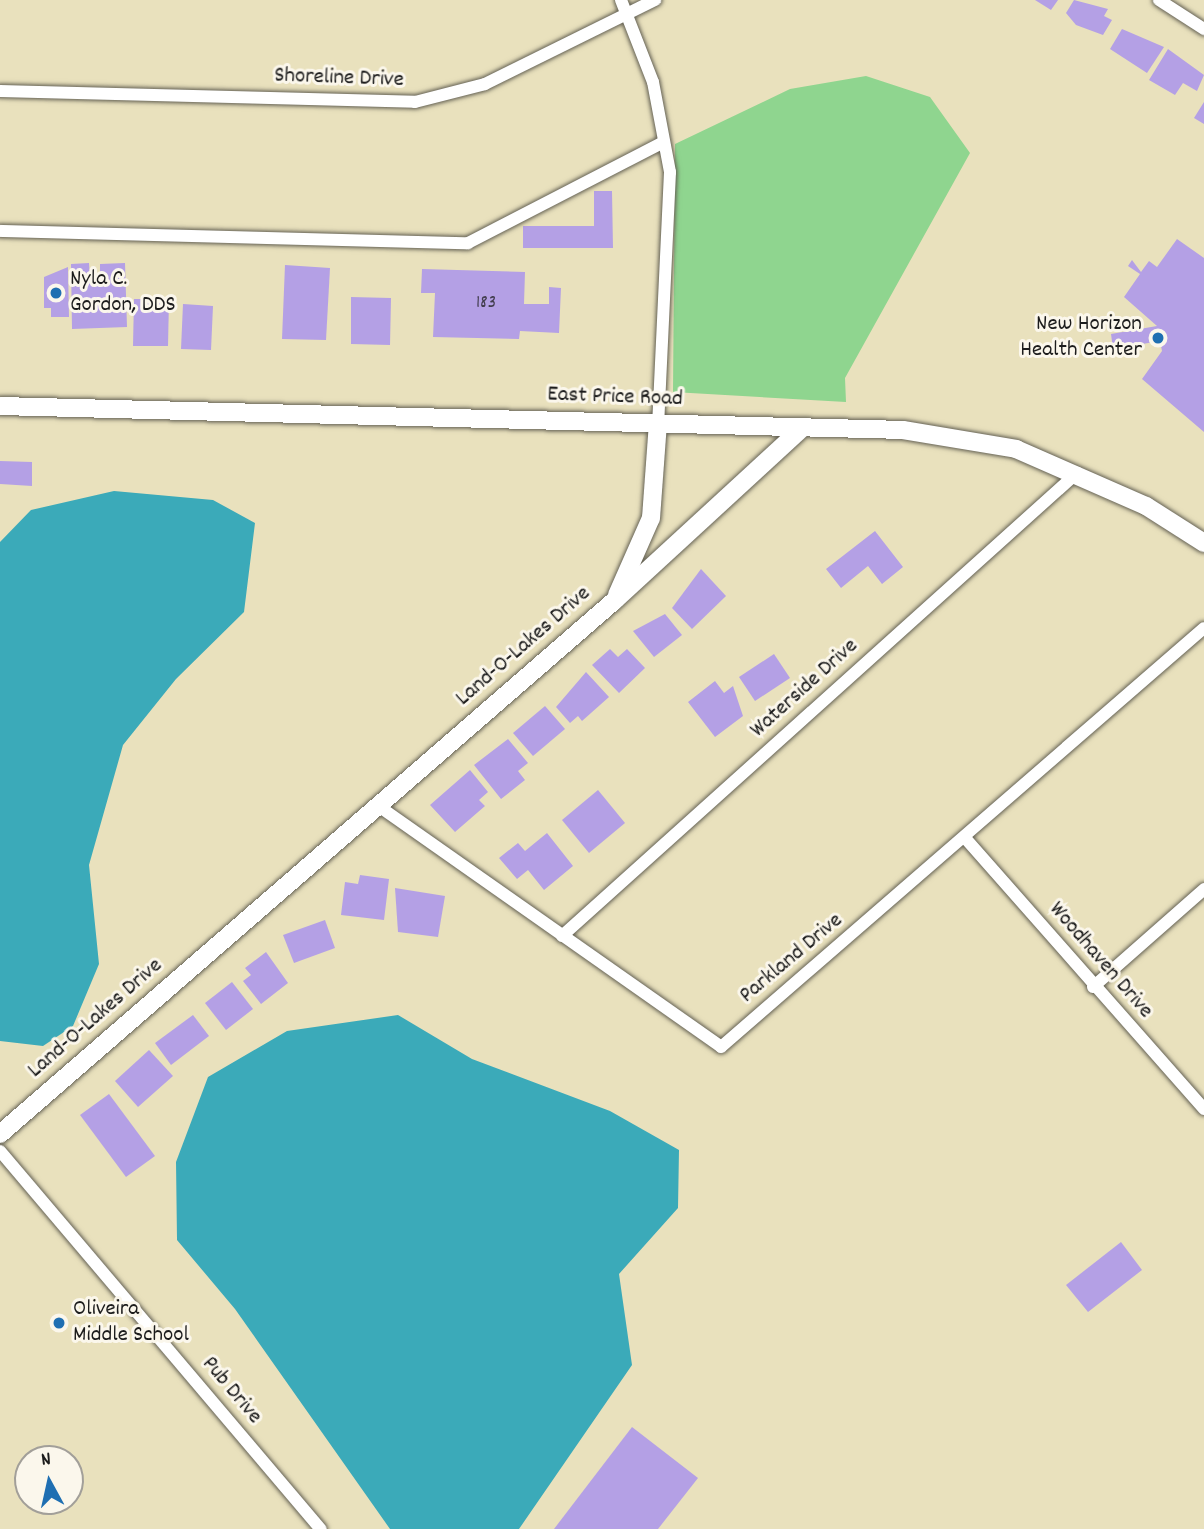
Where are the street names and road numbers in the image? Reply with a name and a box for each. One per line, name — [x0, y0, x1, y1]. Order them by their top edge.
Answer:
street label: Shoreline Drive — [274, 63, 404, 95]
street label: East Price Road — [547, 382, 683, 414]
street label: Land-O-Lakes Drive — [451, 581, 597, 713]
street label: Waterside Drive — [745, 633, 865, 745]
street label: Woodhaven Drive — [1042, 897, 1158, 1025]
street label: Parkland Drive — [735, 908, 849, 1010]
street label: Land-O-Lakes Drive — [23, 953, 169, 1085]
street label: Pub Drive — [195, 1352, 267, 1430]

